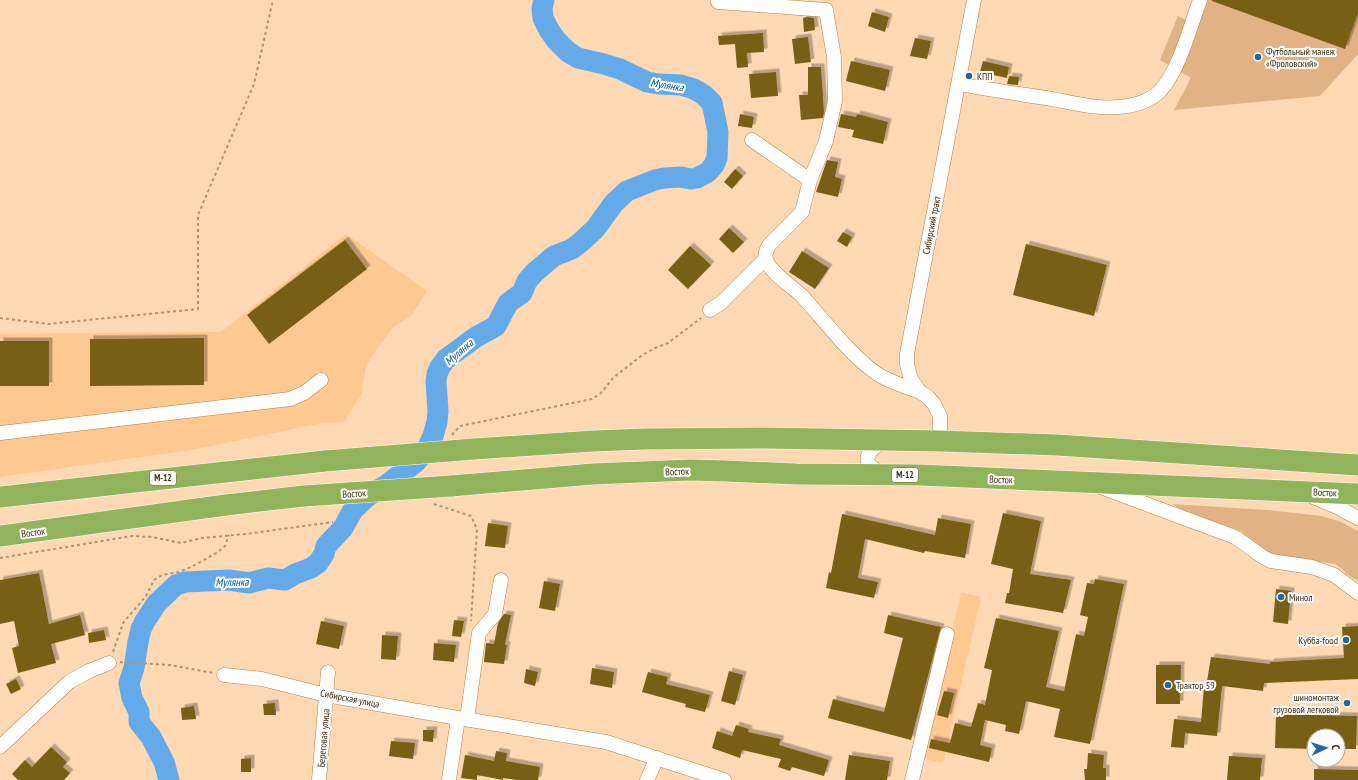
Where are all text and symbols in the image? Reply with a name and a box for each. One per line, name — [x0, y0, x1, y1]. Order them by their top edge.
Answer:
place label: Футбольный манеж «Фроловский» — [1266, 45, 1336, 70]
marker: Футбольный манеж «Фроловский» — [1253, 52, 1263, 62]
place label: КПП — [977, 70, 992, 83]
marker: КПП — [964, 71, 974, 81]
water label: Мулянка — [650, 75, 685, 95]
street label: Сибирский тракт — [919, 194, 944, 255]
water label: Мулянка — [442, 335, 477, 368]
street label: Восток — [665, 465, 689, 478]
road number: М-12 — [892, 468, 918, 482]
road number: М-12 — [150, 471, 176, 485]
street label: Восток — [989, 473, 1013, 486]
street label: Восток — [342, 486, 366, 501]
street label: Восток — [1313, 486, 1337, 499]
street label: Восток — [20, 524, 46, 541]
water label: Мулянка — [215, 575, 249, 589]
place label: Минол — [1289, 591, 1313, 604]
marker: Минол — [1276, 592, 1286, 602]
place label: Кубба-food — [1298, 634, 1338, 647]
marker: Кубба-food — [1341, 635, 1351, 645]
place label: Трактор 59 — [1176, 679, 1215, 692]
marker: Трактор 59 — [1163, 680, 1173, 690]
street label: Сибирская улица — [319, 686, 381, 711]
place label: шиномонтаж грузовой легковой — [1273, 691, 1340, 716]
marker: шиномонтаж грузовой легковой — [1342, 698, 1352, 708]
street label: Береговая улица — [314, 708, 333, 768]
north arrow — [1306, 728, 1346, 768]
text: С — [1329, 744, 1343, 750]

